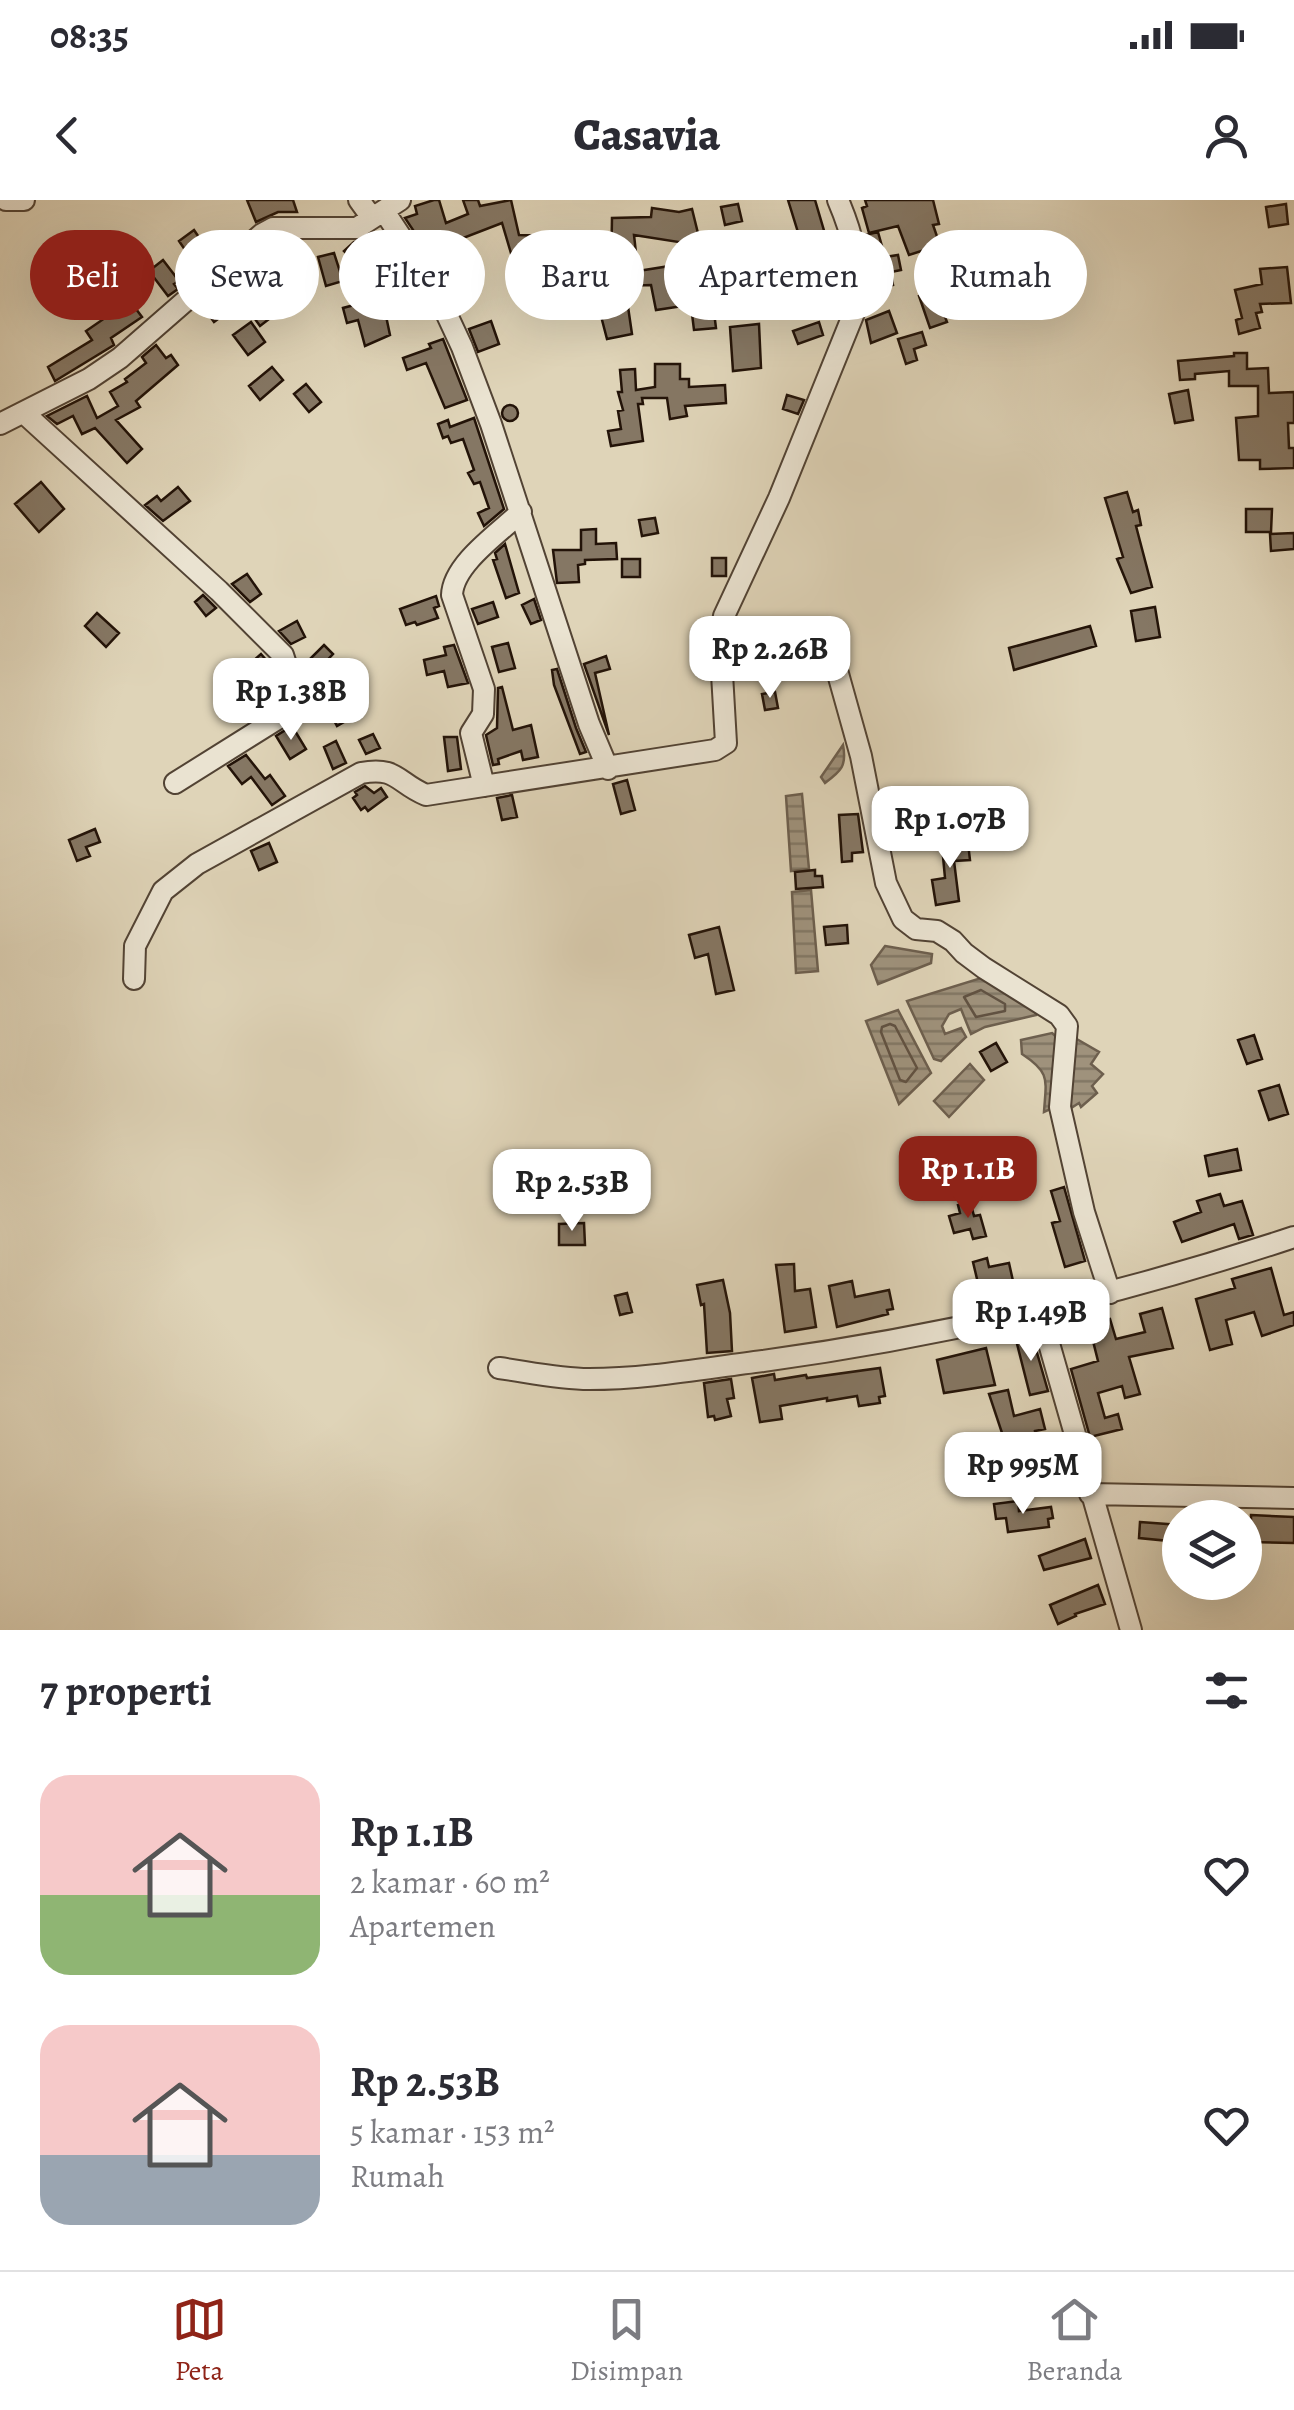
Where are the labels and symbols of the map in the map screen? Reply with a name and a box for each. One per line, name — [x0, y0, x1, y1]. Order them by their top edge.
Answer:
pin: Rp 2.26B — [667, 616, 873, 701]
pin: Rp 1.38B — [188, 658, 394, 743]
pin: Rp 1.07B — [847, 786, 1053, 871]
pin: Rp 1.1B — [876, 1136, 1060, 1221]
pin: Rp 2.53B — [469, 1149, 675, 1234]
pin: Rp 1.49B — [928, 1279, 1134, 1364]
pin: Rp 995M — [931, 1432, 1115, 1517]

